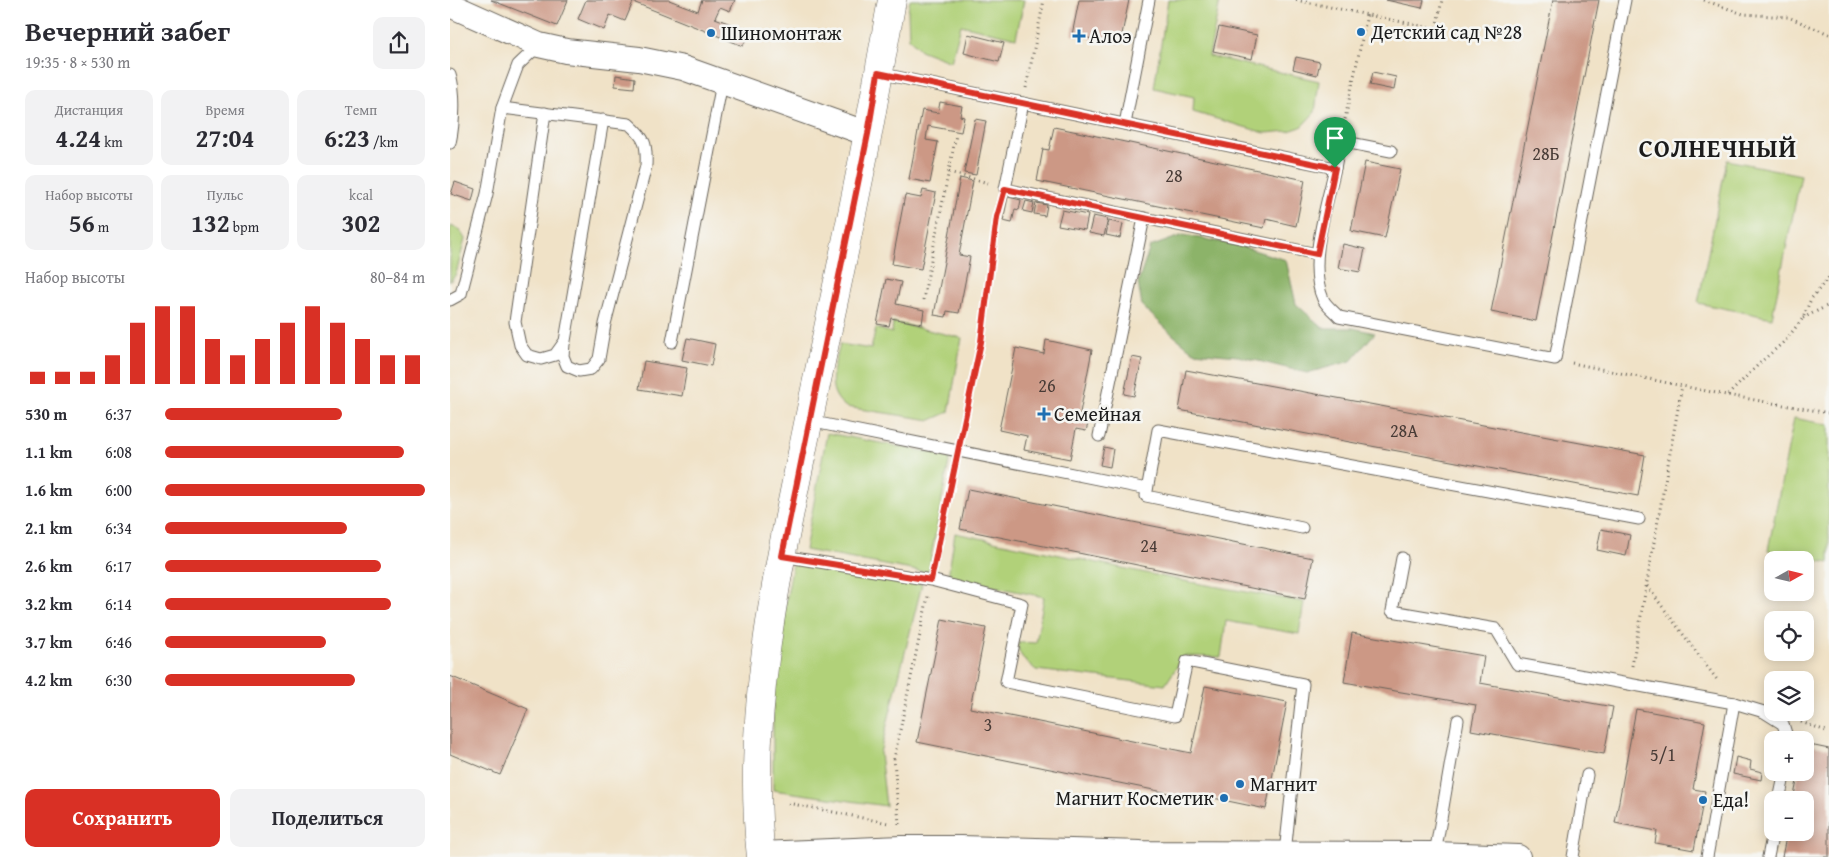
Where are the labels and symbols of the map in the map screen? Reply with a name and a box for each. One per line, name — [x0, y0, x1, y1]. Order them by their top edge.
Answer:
place label: Детский сад №28 — [1370, 17, 1522, 46]
place label: Шиномонтаж — [721, 18, 842, 47]
place label: Алоэ — [1089, 21, 1132, 50]
marker: Детский сад №28 — [1355, 26, 1367, 38]
marker: Шиномонтаж — [705, 27, 717, 39]
marker: Алоэ — [1073, 30, 1085, 42]
pin — [1314, 117, 1356, 168]
district label: СОЛНЕЧНЫЙ — [1639, 130, 1797, 166]
house number: 28Б — [1532, 140, 1560, 167]
house number: 28 — [1165, 162, 1183, 189]
house number: 26 — [1038, 372, 1056, 399]
place label: Семейная — [1054, 399, 1141, 428]
marker: Семейная — [1038, 408, 1050, 420]
house number: 28А — [1390, 417, 1418, 444]
house number: 24 — [1140, 532, 1158, 559]
north arrow — [1764, 551, 1814, 601]
house number: 3 — [984, 711, 992, 738]
house number: 5/1 — [1650, 741, 1676, 768]
place label: Магнит — [1250, 769, 1317, 798]
marker: Магнит — [1234, 778, 1246, 790]
place label: Магнит Косметик — [1056, 783, 1215, 812]
place label: Еда! — [1713, 785, 1749, 814]
marker: Магнит Косметик — [1218, 792, 1230, 804]
marker: Еда! — [1697, 794, 1709, 806]

